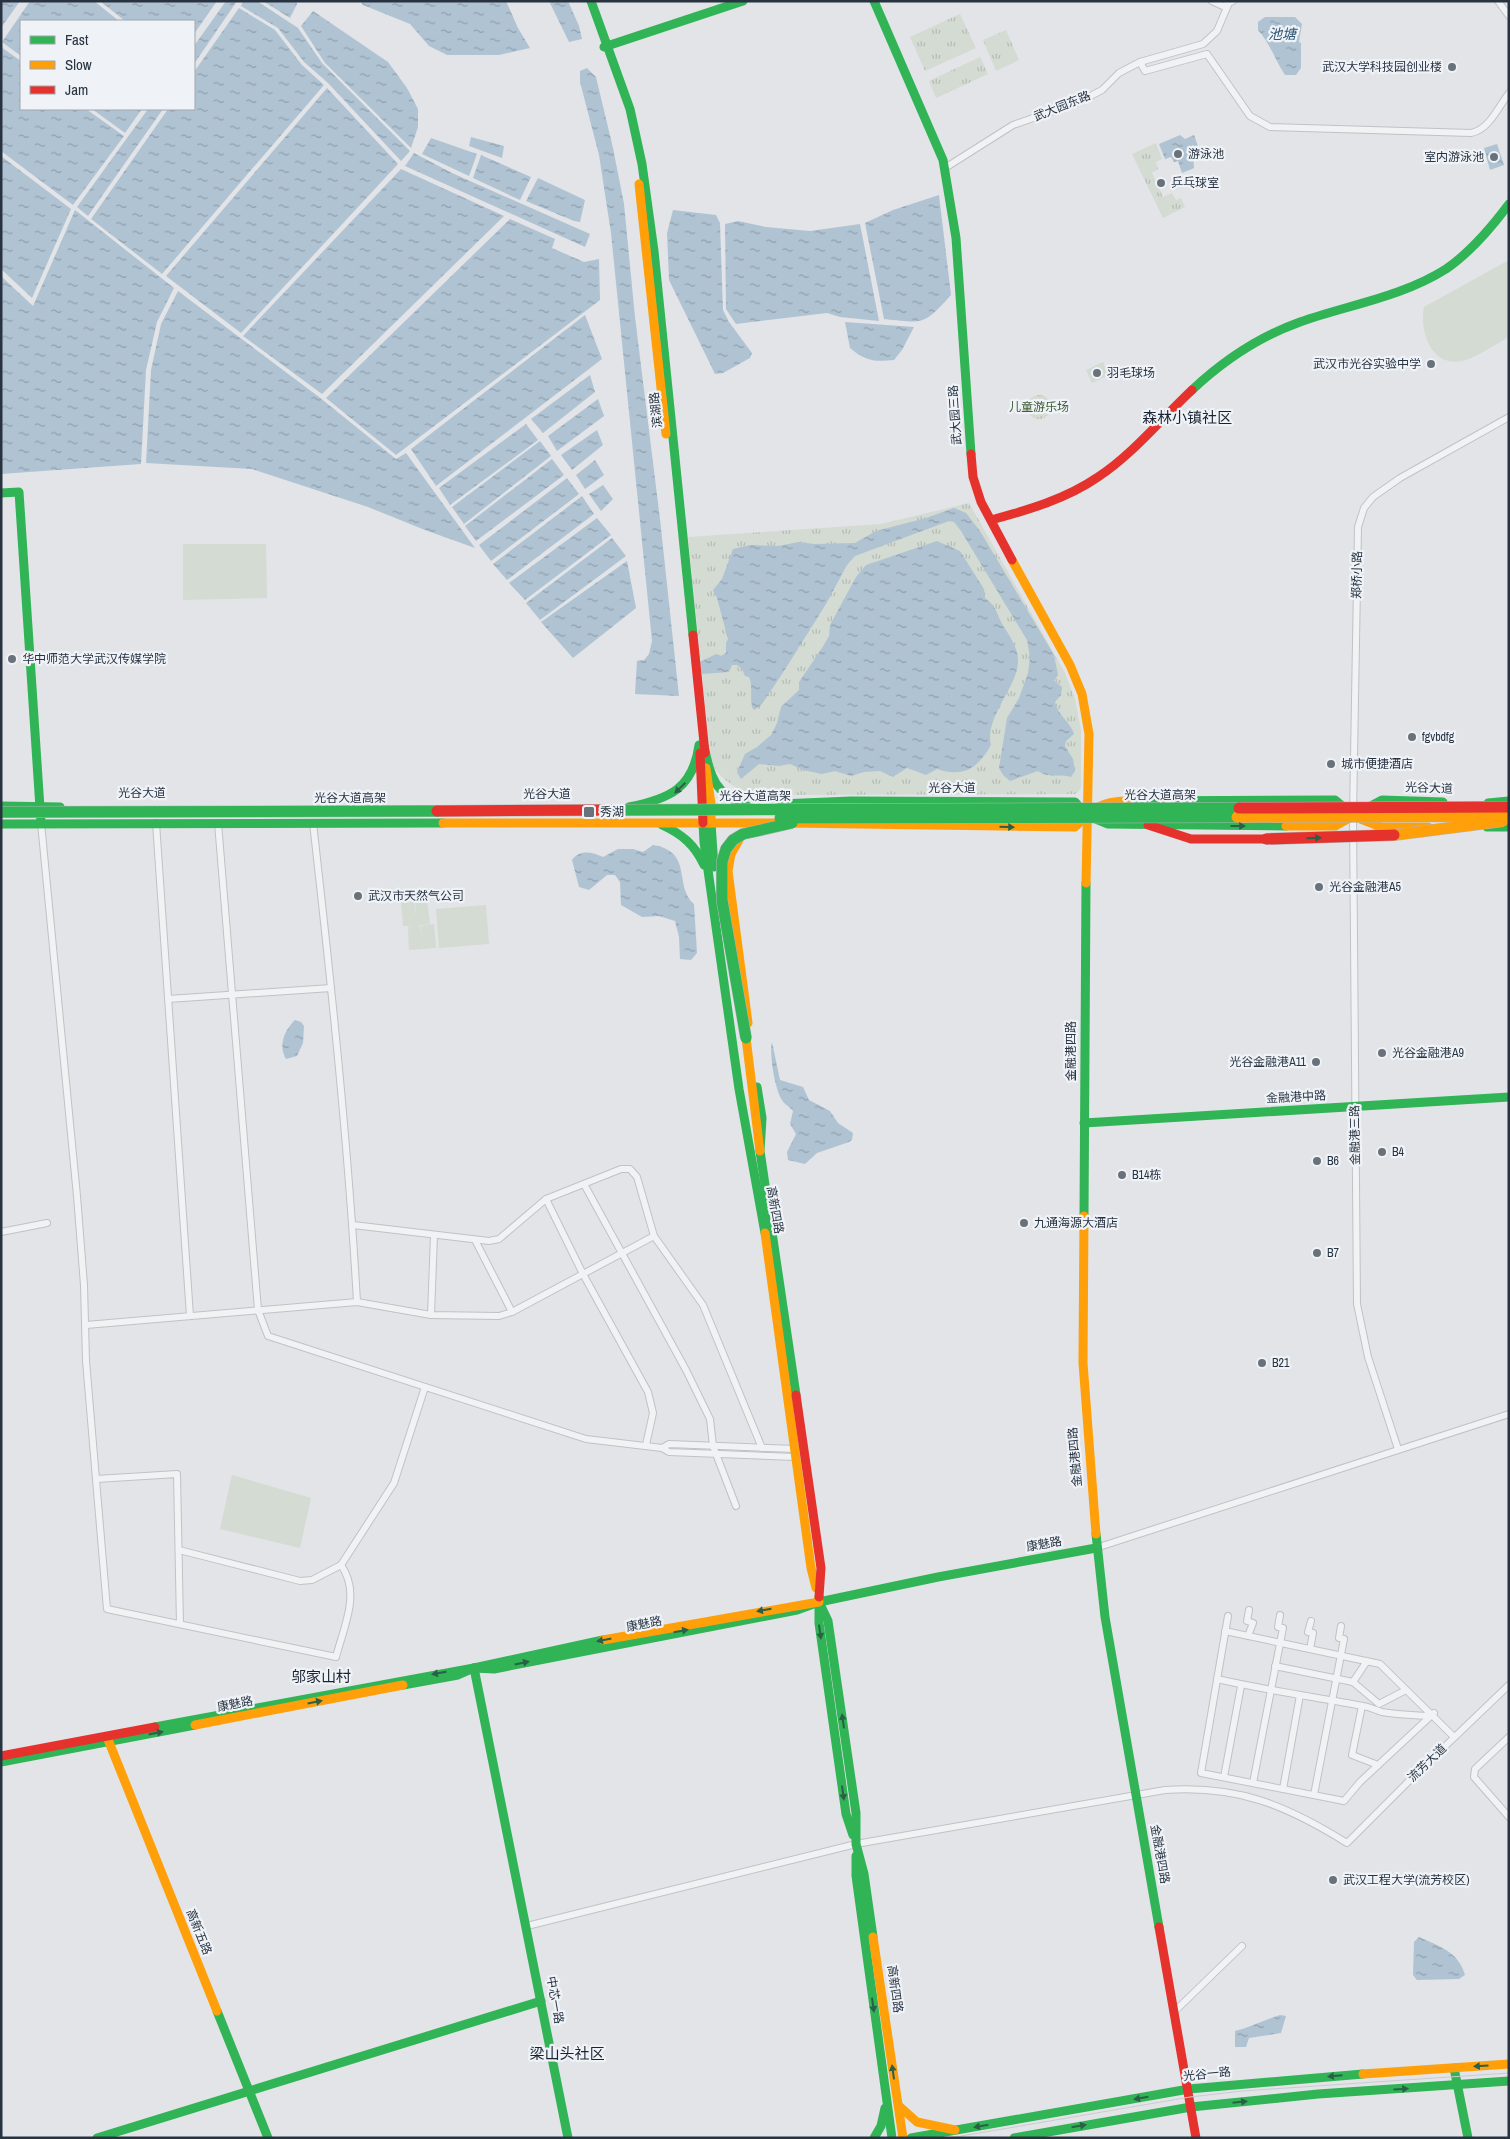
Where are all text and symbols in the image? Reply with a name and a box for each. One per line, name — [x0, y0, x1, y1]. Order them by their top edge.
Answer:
legend — [20, 20, 195, 110]
water label: 池塘 — [1268, 25, 1298, 43]
text: Fast — [65, 29, 89, 50]
text: Slow — [65, 54, 92, 75]
place label: 武汉大学科技园创业楼 — [1322, 59, 1442, 75]
marker: 武汉大学科技园创业楼 — [1446, 61, 1458, 73]
text: Jam — [65, 79, 88, 100]
street label: 武大园东路 — [1031, 87, 1093, 125]
place label: 游泳池 — [1188, 146, 1224, 162]
marker: 游泳池 — [1172, 148, 1184, 160]
place label: 室内游泳池 — [1424, 149, 1484, 165]
marker: 室内游泳池 — [1488, 151, 1500, 163]
place label: 乒乓球室 — [1171, 175, 1219, 191]
marker: 乒乓球室 — [1155, 177, 1167, 189]
place label: 武汉市光谷实验中学 — [1313, 356, 1421, 372]
marker: 武汉市光谷实验中学 — [1425, 358, 1437, 370]
place label: 羽毛球场 — [1107, 365, 1155, 381]
marker: 羽毛球场 — [1091, 367, 1103, 379]
street label: 武大园三路 — [945, 385, 965, 445]
street label: 滨湖路 — [646, 391, 666, 429]
park label: 儿童游乐场 — [1009, 399, 1069, 415]
district label: 森林小镇社区 — [1142, 407, 1232, 428]
street label: 郑桥小路 — [1349, 551, 1365, 599]
place label: 华中师范大学武汉传媒学院 — [22, 651, 166, 667]
marker: 华中师范大学武汉传媒学院 — [6, 653, 18, 665]
place label: fgvbdfg — [1422, 729, 1455, 745]
marker: fgvbdfg — [1406, 731, 1418, 743]
place label: 城市便捷酒店 — [1341, 756, 1413, 772]
marker: 城市便捷酒店 — [1325, 758, 1337, 770]
street label: 光谷大道 — [1405, 779, 1453, 797]
street label: 光谷大道 — [928, 780, 976, 796]
one-way arrow — [674, 782, 686, 794]
street label: 光谷大道 — [118, 785, 166, 801]
street label: 光谷大道 — [523, 786, 571, 802]
street label: 光谷大道高架 — [1124, 787, 1196, 803]
street label: 光谷大道高架 — [719, 788, 791, 804]
street label: 光谷大道高架 — [314, 790, 386, 806]
place label: 秀湖 — [600, 804, 624, 820]
marker: 秀湖 — [582, 805, 596, 819]
one-way arrow — [1230, 822, 1246, 830]
one-way arrow — [1000, 823, 1016, 831]
one-way arrow — [1307, 834, 1323, 842]
place label: 光谷金融港A5 — [1329, 879, 1402, 895]
marker: 光谷金融港A5 — [1313, 881, 1325, 893]
place label: 武汉市天然气公司 — [368, 888, 464, 904]
marker: 武汉市天然气公司 — [352, 890, 364, 902]
street label: 金融港四路 — [1063, 1021, 1079, 1081]
place label: 光谷金融港A9 — [1392, 1045, 1464, 1061]
marker: 光谷金融港A9 — [1376, 1047, 1388, 1059]
place label: 光谷金融港A11 — [1229, 1054, 1307, 1070]
marker: 光谷金融港A11 — [1310, 1056, 1322, 1068]
street label: 金融港中路 — [1266, 1087, 1326, 1107]
street label: 金融港三路 — [1346, 1105, 1364, 1165]
place label: B4 — [1392, 1144, 1405, 1160]
marker: B4 — [1376, 1146, 1388, 1158]
place label: B6 — [1327, 1153, 1339, 1169]
marker: B6 — [1311, 1155, 1323, 1167]
place label: B14栋 — [1132, 1167, 1162, 1183]
marker: B14栋 — [1116, 1169, 1128, 1181]
street label: 高新四路 — [763, 1185, 787, 1235]
place label: 九通海源大酒店 — [1034, 1215, 1118, 1231]
marker: 九通海源大酒店 — [1018, 1217, 1030, 1229]
place label: B7 — [1327, 1245, 1340, 1261]
marker: B7 — [1311, 1247, 1323, 1259]
place label: B21 — [1272, 1355, 1290, 1371]
marker: B21 — [1256, 1357, 1268, 1369]
street label: 金融港四路 — [1064, 1426, 1086, 1488]
street label: 康魅路 — [1025, 1533, 1063, 1555]
one-way arrow — [756, 1607, 772, 1615]
street label: 康魅路 — [625, 1613, 663, 1635]
one-way arrow — [816, 1625, 824, 1641]
one-way arrow — [674, 1627, 690, 1635]
one-way arrow — [596, 1636, 612, 1644]
one-way arrow — [514, 1659, 529, 1667]
district label: 邬家山村 — [291, 1666, 351, 1687]
one-way arrow — [430, 1670, 446, 1678]
street label: 康魅路 — [216, 1693, 254, 1715]
one-way arrow — [308, 1698, 324, 1706]
one-way arrow — [838, 1713, 846, 1729]
one-way arrow — [148, 1729, 164, 1737]
street label: 流芳大道 — [1404, 1741, 1450, 1785]
one-way arrow — [839, 1786, 847, 1802]
street label: 金融港四路 — [1147, 1823, 1173, 1885]
place label: 武汉工程大学(流芳校区) — [1343, 1872, 1470, 1888]
marker: 武汉工程大学(流芳校区) — [1327, 1874, 1339, 1886]
street label: 高新五路 — [183, 1907, 215, 1957]
street label: 高新四路 — [884, 1964, 906, 2014]
street label: 中芯一路 — [543, 1975, 567, 2025]
one-way arrow — [870, 1997, 878, 2013]
district label: 梁山头社区 — [529, 2043, 605, 2064]
one-way arrow — [1473, 2062, 1489, 2070]
one-way arrow — [888, 2064, 896, 2080]
street label: 光谷一路 — [1182, 2064, 1232, 2084]
one-way arrow — [1327, 2073, 1343, 2081]
one-way arrow — [1394, 2084, 1410, 2092]
one-way arrow — [1132, 2094, 1148, 2102]
one-way arrow — [1232, 2098, 1248, 2106]
one-way arrow — [972, 2122, 988, 2130]
one-way arrow — [1071, 2122, 1087, 2130]

